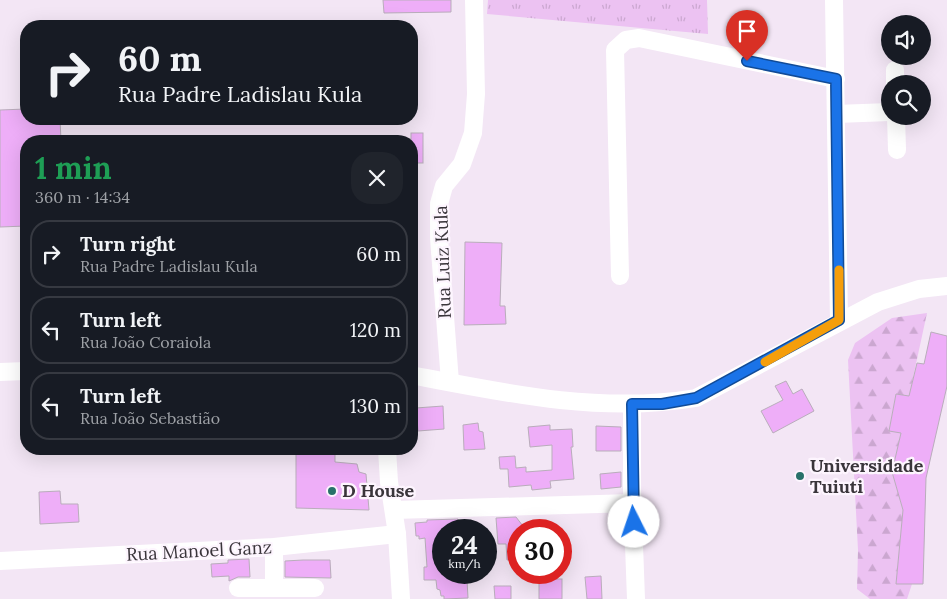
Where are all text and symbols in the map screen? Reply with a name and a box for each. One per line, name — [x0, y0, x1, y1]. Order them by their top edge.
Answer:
pin — [726, 10, 768, 61]
map controls — [881, 15, 931, 125]
button: sound — [881, 15, 931, 65]
icon: arrive — [733, 17, 761, 45]
text: 60 m — [118, 36, 202, 81]
icon: right — [35, 40, 100, 105]
button: search — [881, 75, 931, 125]
text: Rua Padre Ladislau Kula — [118, 80, 362, 108]
text: 1 min — [35, 149, 112, 187]
button: close — [351, 152, 403, 204]
text: 360 m · 14:34 — [35, 187, 130, 207]
street label: Rua Luiz Kula — [429, 205, 456, 319]
text: Turn right — [80, 232, 176, 256]
icon: right — [37, 240, 65, 268]
text: 60 m — [356, 242, 401, 266]
text: Rua Padre Ladislau Kula — [80, 256, 258, 276]
text: Turn left — [80, 308, 161, 332]
icon: left — [37, 316, 65, 344]
text: 120 m — [350, 318, 401, 342]
text: Rua João Coraiola — [80, 332, 211, 352]
text: Turn left — [80, 384, 161, 408]
icon: left — [37, 392, 65, 420]
text: 130 m — [350, 394, 401, 418]
text: Rua João Sebastião — [80, 408, 220, 428]
place label: Universidade Tuiuti — [810, 454, 924, 498]
marker: Universidade Tuiuti — [794, 470, 806, 482]
place label: D House — [342, 479, 414, 502]
marker: D House — [326, 485, 338, 497]
position arrow — [607, 495, 659, 547]
speed limit sign: 30 — [507, 519, 572, 584]
text: 24 — [451, 529, 478, 561]
street label: Rua Manoel Ganz — [126, 535, 272, 566]
text: km/h — [448, 556, 481, 571]

